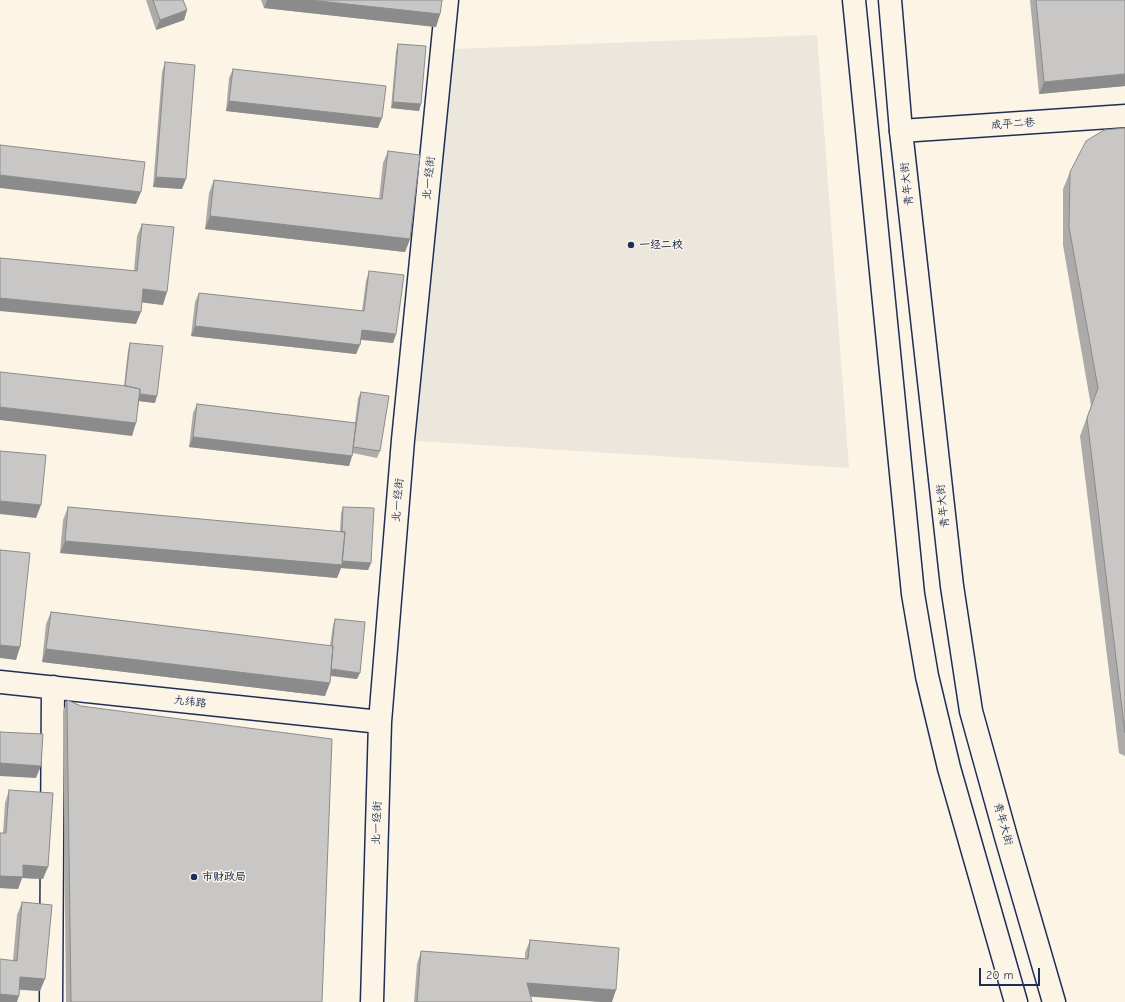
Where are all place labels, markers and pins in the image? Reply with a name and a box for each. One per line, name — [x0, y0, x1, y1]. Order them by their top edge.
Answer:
place label: 一经二校 — [639, 238, 683, 252]
marker: 一经二校 — [626, 240, 636, 250]
place label: 市财政局 — [202, 870, 246, 884]
marker: 市财政局 — [189, 872, 199, 882]

